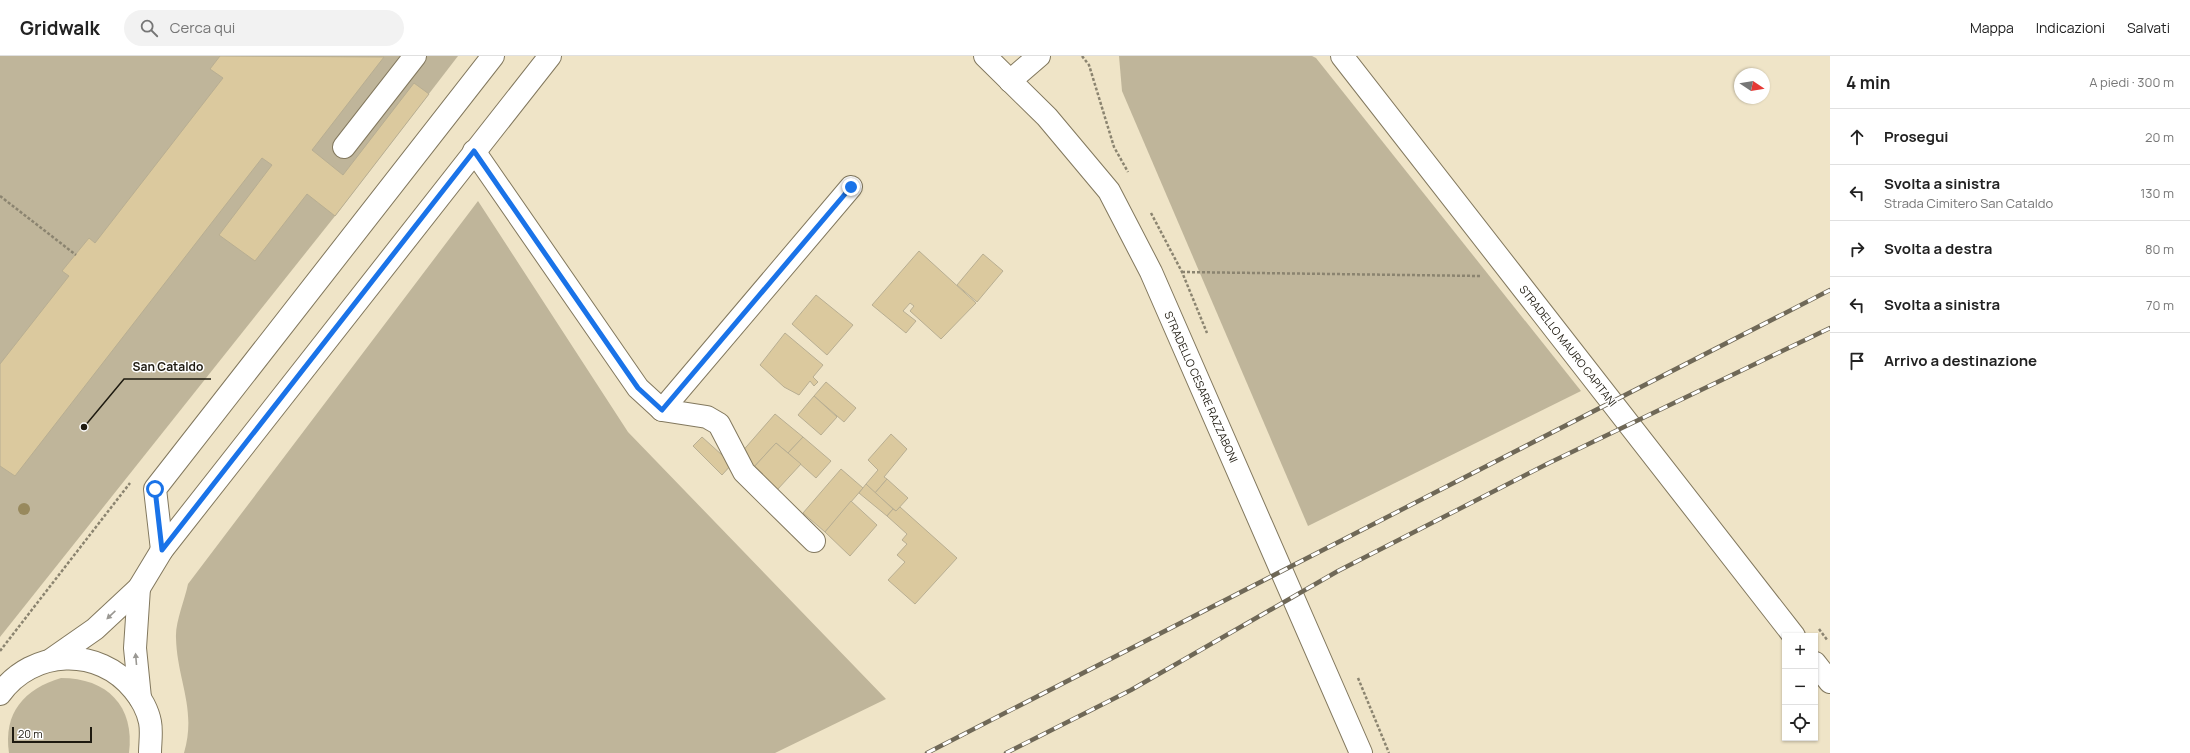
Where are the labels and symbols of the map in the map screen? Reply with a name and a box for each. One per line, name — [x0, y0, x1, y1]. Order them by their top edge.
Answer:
north arrow — [1734, 68, 1770, 104]
route end — [842, 178, 860, 196]
street label: STRADELLO MAURO CAPITANI — [1516, 282, 1621, 409]
street label: STRADELLO CESARE RAZZABONI — [1161, 309, 1242, 465]
callout: San Cataldo — [124, 355, 211, 379]
text: San Cataldo — [133, 358, 203, 375]
route start — [146, 480, 164, 498]
one-way arrow — [106, 610, 116, 619]
one-way arrow — [133, 653, 140, 665]
scale bar — [12, 725, 92, 744]

